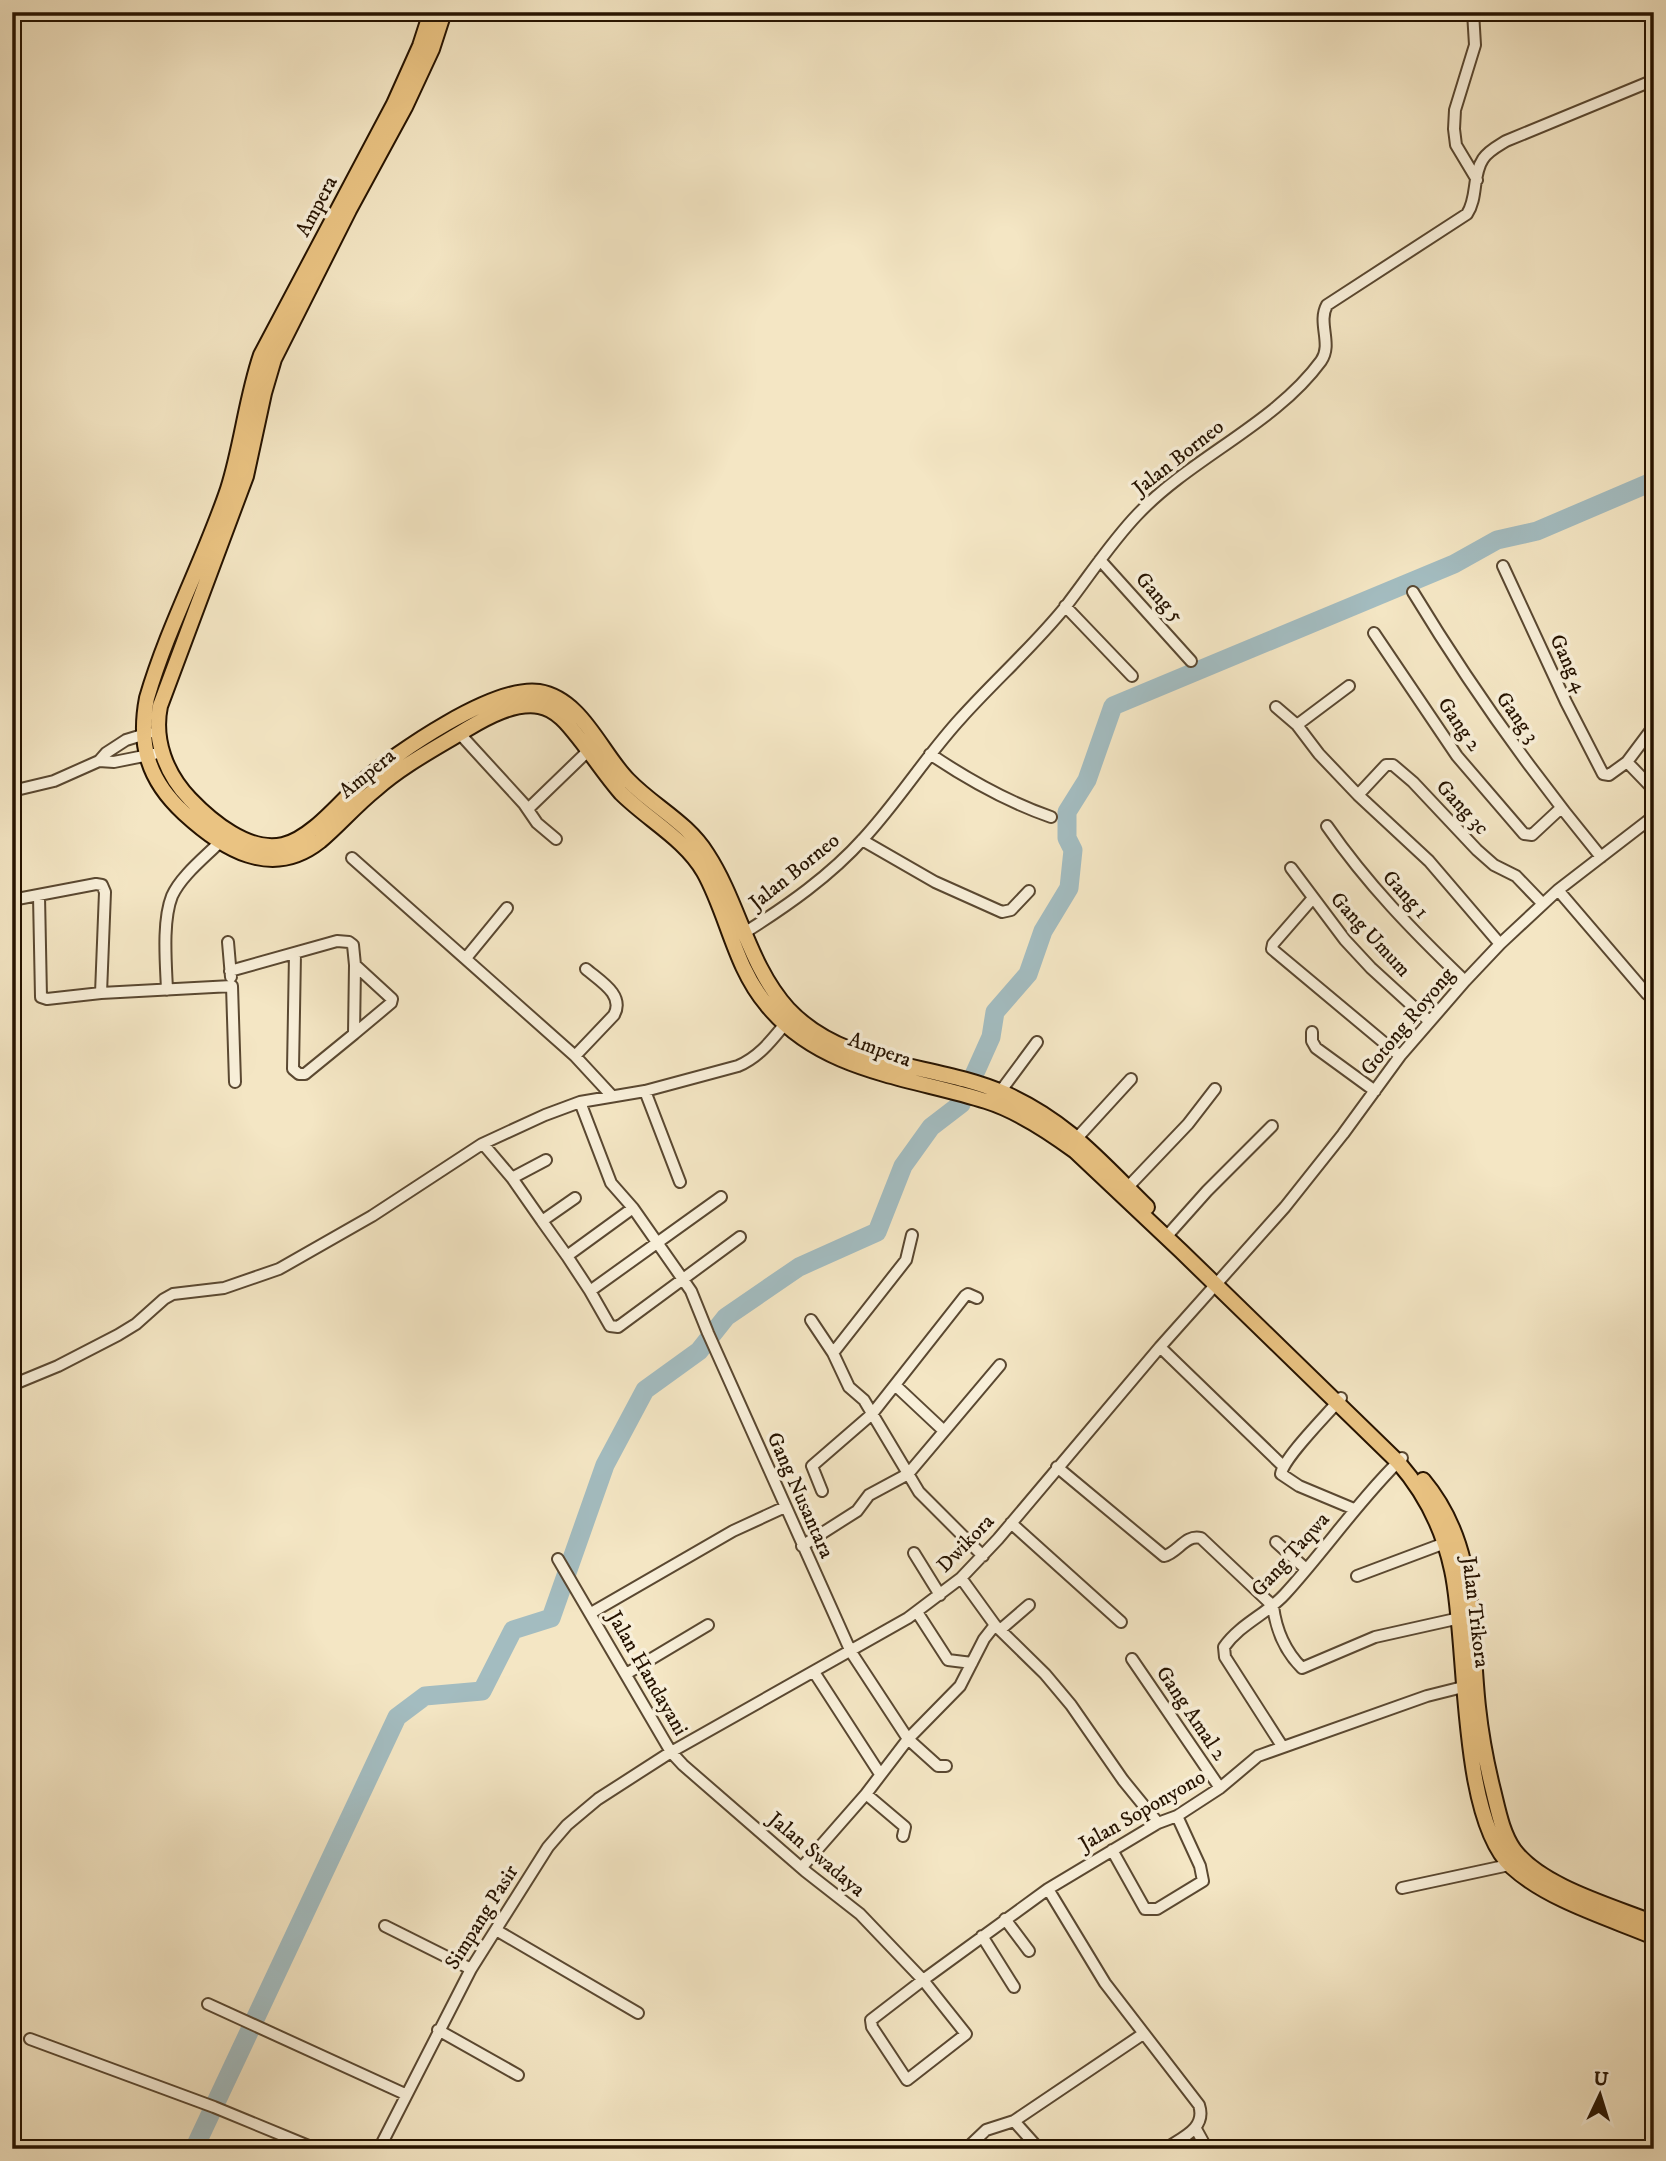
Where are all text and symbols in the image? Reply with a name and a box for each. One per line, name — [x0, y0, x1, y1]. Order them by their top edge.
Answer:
street label: Ampera — [290, 172, 344, 241]
street label: Jalan Borneo — [1126, 414, 1229, 503]
street label: Gang 5 — [1130, 567, 1189, 629]
street label: Gang 4 — [1543, 630, 1593, 698]
street label: Gang 3 — [1490, 687, 1545, 748]
street label: Gang 2 — [1431, 693, 1487, 757]
street label: Ampera — [334, 743, 401, 804]
street label: Gang 3c — [1430, 775, 1494, 841]
street label: Jalan Borneo — [743, 827, 845, 917]
street label: Gang 1 — [1376, 865, 1434, 924]
street label: Gang Umum — [1324, 887, 1416, 983]
street label: Gotong Royong — [1355, 962, 1461, 1081]
street label: Ampera — [845, 1027, 915, 1073]
street label: Gang Nusantara — [761, 1428, 840, 1563]
street label: Gang Taqwa — [1246, 1507, 1336, 1602]
street label: Dwikora — [932, 1509, 1000, 1578]
street label: Jalan Trikora — [1455, 1553, 1495, 1669]
street label: Jalan Handayani — [600, 1605, 693, 1740]
street label: Gang Amal 2 — [1150, 1661, 1233, 1766]
street label: Jalan Soponyono — [1073, 1764, 1210, 1859]
street label: Jalan Swadaya — [761, 1805, 870, 1903]
street label: Simpang Pasir — [439, 1860, 524, 1975]
north arrow — [1564, 2060, 1634, 2130]
text: U — [1593, 2068, 1610, 2092]

